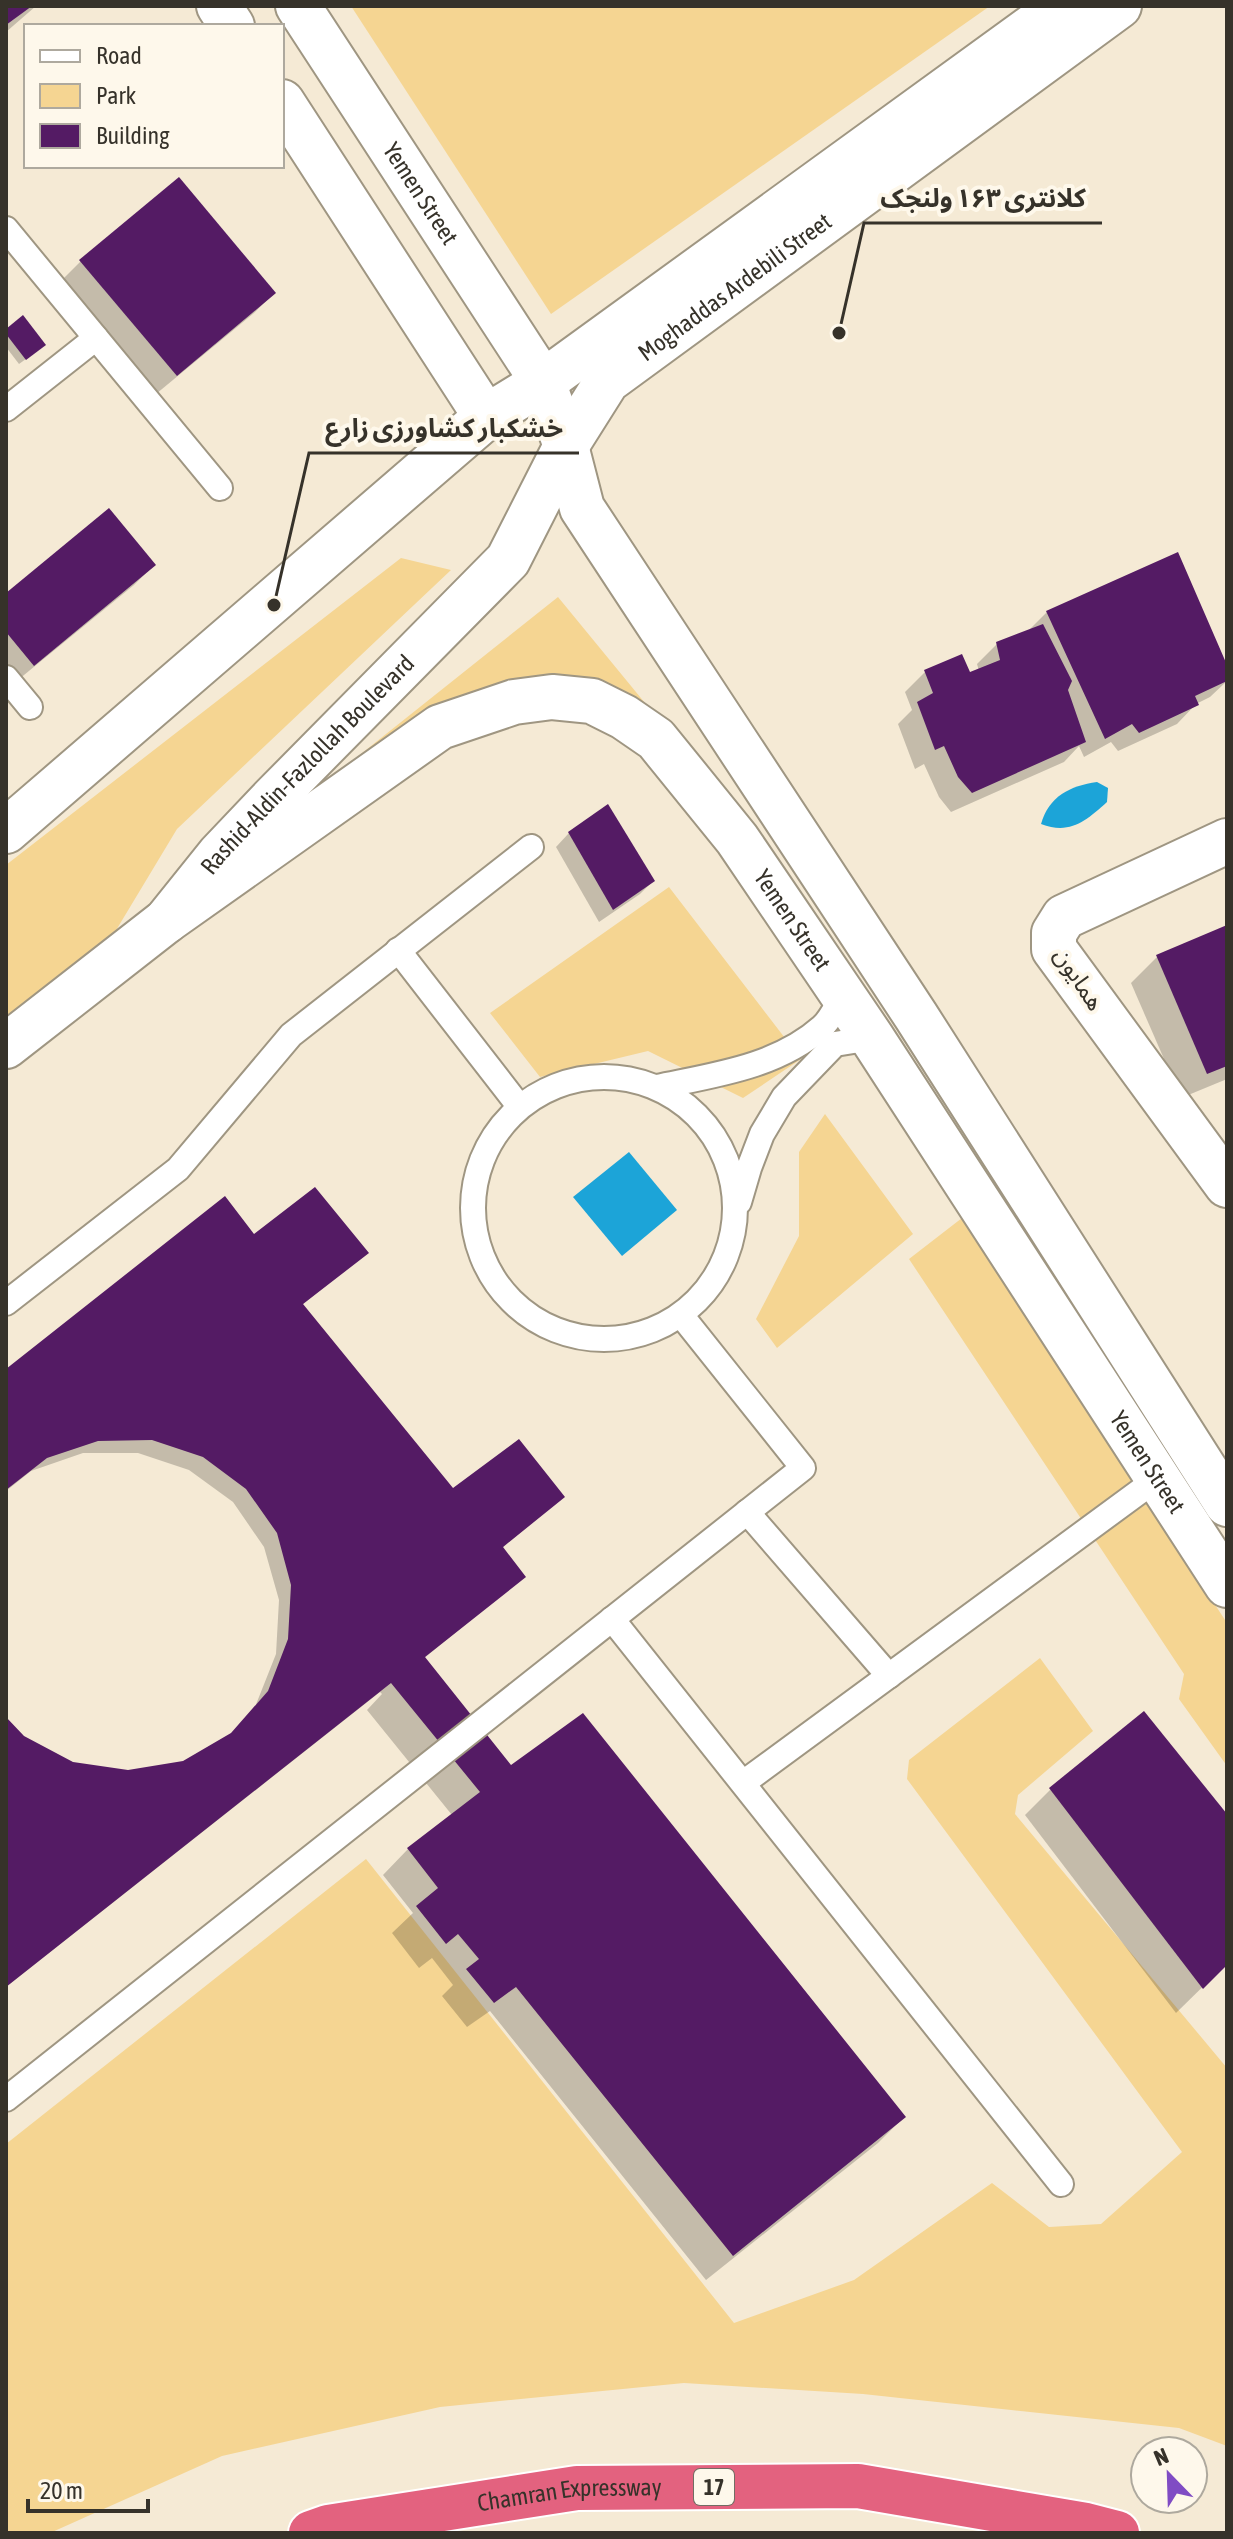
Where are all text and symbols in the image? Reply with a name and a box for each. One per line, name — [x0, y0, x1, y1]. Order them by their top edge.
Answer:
legend — [24, 24, 284, 168]
text: Road — [96, 42, 142, 69]
text: Park — [96, 82, 137, 109]
text: Building — [96, 122, 170, 149]
street label: Yemen Street — [378, 137, 464, 249]
callout: کلانتری ۱۶۳ ولنجک — [864, 173, 1102, 223]
text: کلانتری ۱۶۳ ولنجک — [880, 183, 1087, 213]
street label: Moghaddas Ardebili Street — [633, 207, 836, 366]
callout: خشکبار کشاورزی زارع — [309, 403, 579, 453]
text: خشکبار کشاورزی زارع — [325, 413, 563, 447]
street label: Rashid-Aldin-Fazlollah Boulevard — [195, 649, 419, 879]
street label: Yemen Street — [749, 865, 836, 976]
street label: همایون — [1048, 942, 1110, 1016]
street label: Yemen Street — [1105, 1406, 1191, 1518]
north arrow — [1129, 2435, 1209, 2515]
text: N — [1150, 2442, 1172, 2471]
scale bar — [28, 2463, 148, 2513]
road number: 17 — [694, 2469, 734, 2505]
street label: Chamran Expressway — [475, 2473, 662, 2516]
text: 20 m — [40, 2477, 83, 2504]

